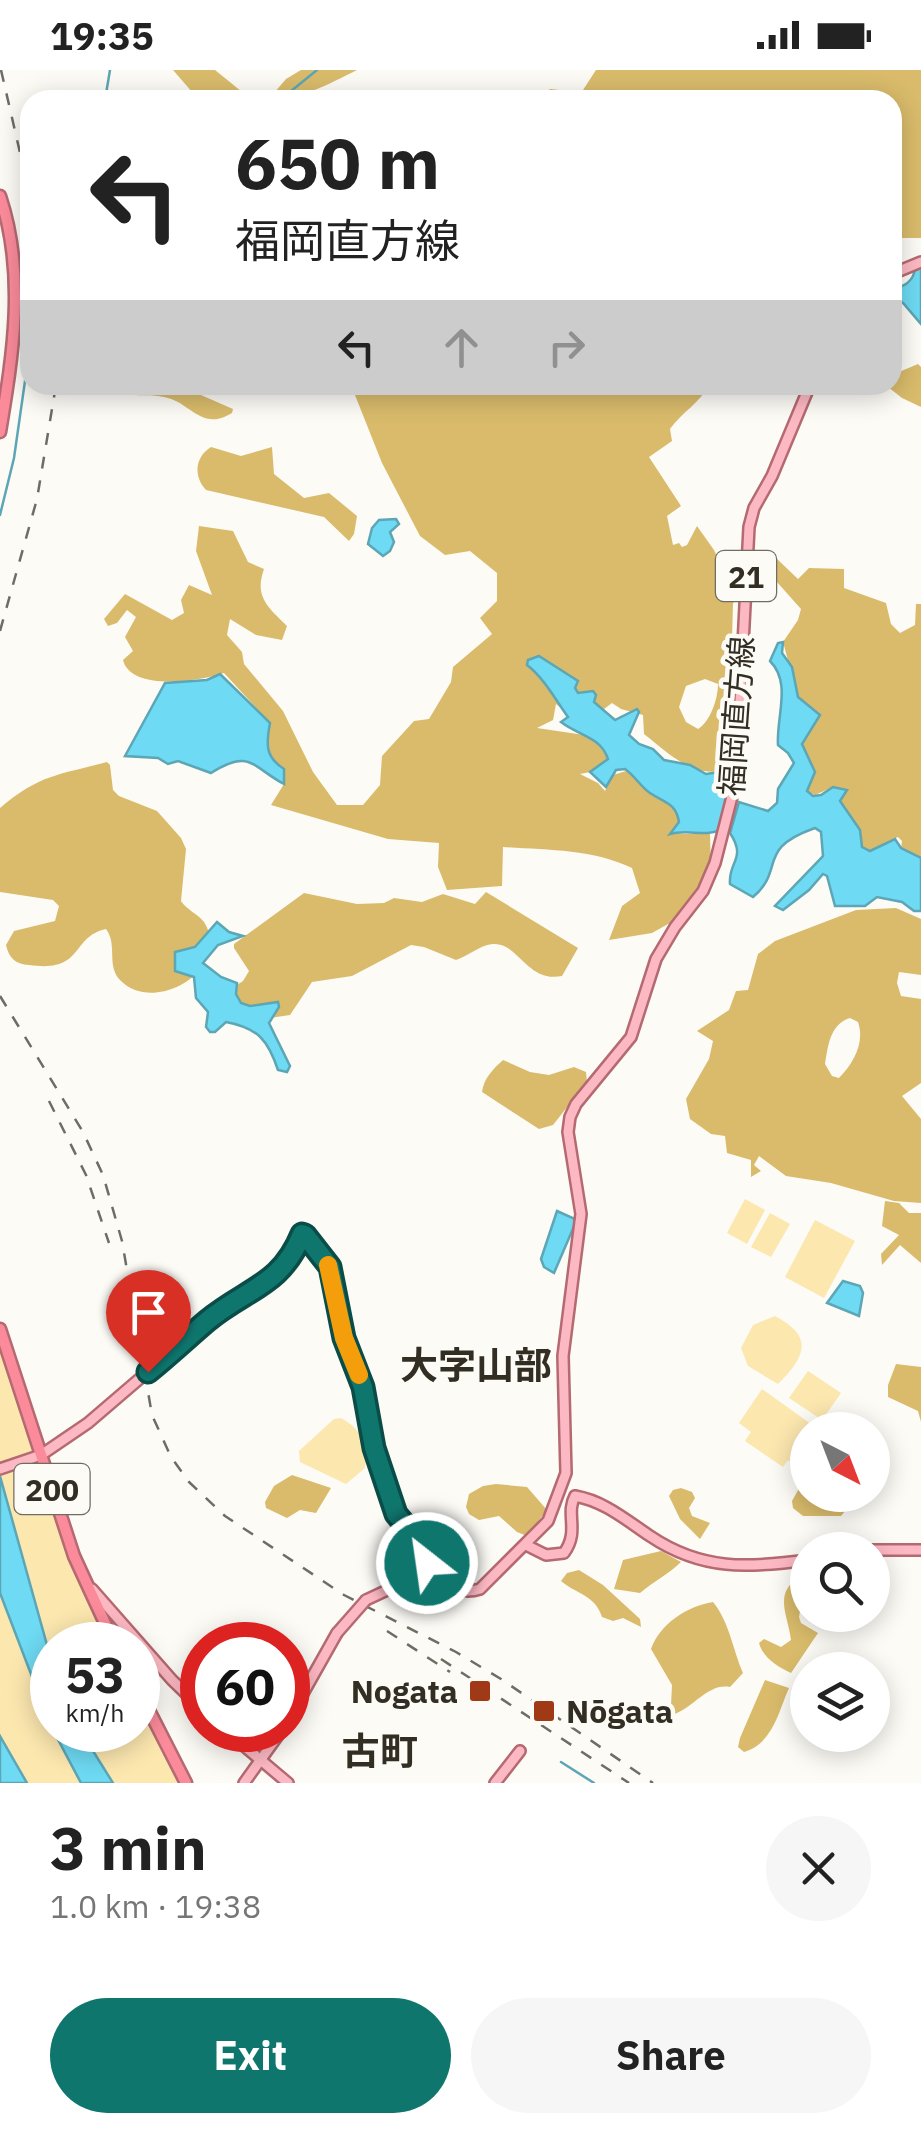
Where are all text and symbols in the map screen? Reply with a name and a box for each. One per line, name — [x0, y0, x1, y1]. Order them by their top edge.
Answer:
text: 19:35 — [50, 11, 154, 60]
text: 650 m — [235, 117, 440, 208]
icon: left — [70, 130, 200, 260]
text: 福岡直方線 — [235, 211, 460, 269]
icon: left — [329, 320, 384, 375]
icon: ahead — [434, 320, 489, 375]
icon: right — [539, 320, 594, 375]
road number: 21 — [716, 551, 776, 601]
street label: 福岡直方線 — [709, 635, 763, 797]
pin — [106, 1270, 191, 1373]
icon: arrive — [121, 1285, 176, 1340]
district label: 大字山部 — [400, 1340, 552, 1389]
north arrow — [790, 1412, 890, 1512]
map controls — [790, 1412, 890, 1752]
road number: 200 — [15, 1464, 90, 1514]
position arrow — [375, 1511, 479, 1615]
button: search — [790, 1532, 890, 1632]
speed limit sign: 60 — [180, 1622, 310, 1752]
text: 53 — [65, 1642, 125, 1707]
button: layers — [790, 1652, 890, 1752]
place label: Nogata — [351, 1670, 458, 1712]
marker: Nogata — [467, 1678, 493, 1704]
place label: Nōgata — [566, 1690, 673, 1732]
text: km/h — [66, 1696, 124, 1729]
marker: Nōgata — [531, 1698, 557, 1724]
district label: 古町 — [342, 1726, 418, 1775]
text: 3 min — [50, 1808, 207, 1887]
button: close — [766, 1816, 871, 1921]
text: 1.0 km · 19:38 — [50, 1885, 261, 1927]
button: Exit — [50, 1998, 451, 2113]
button: Share — [471, 1998, 871, 2113]

